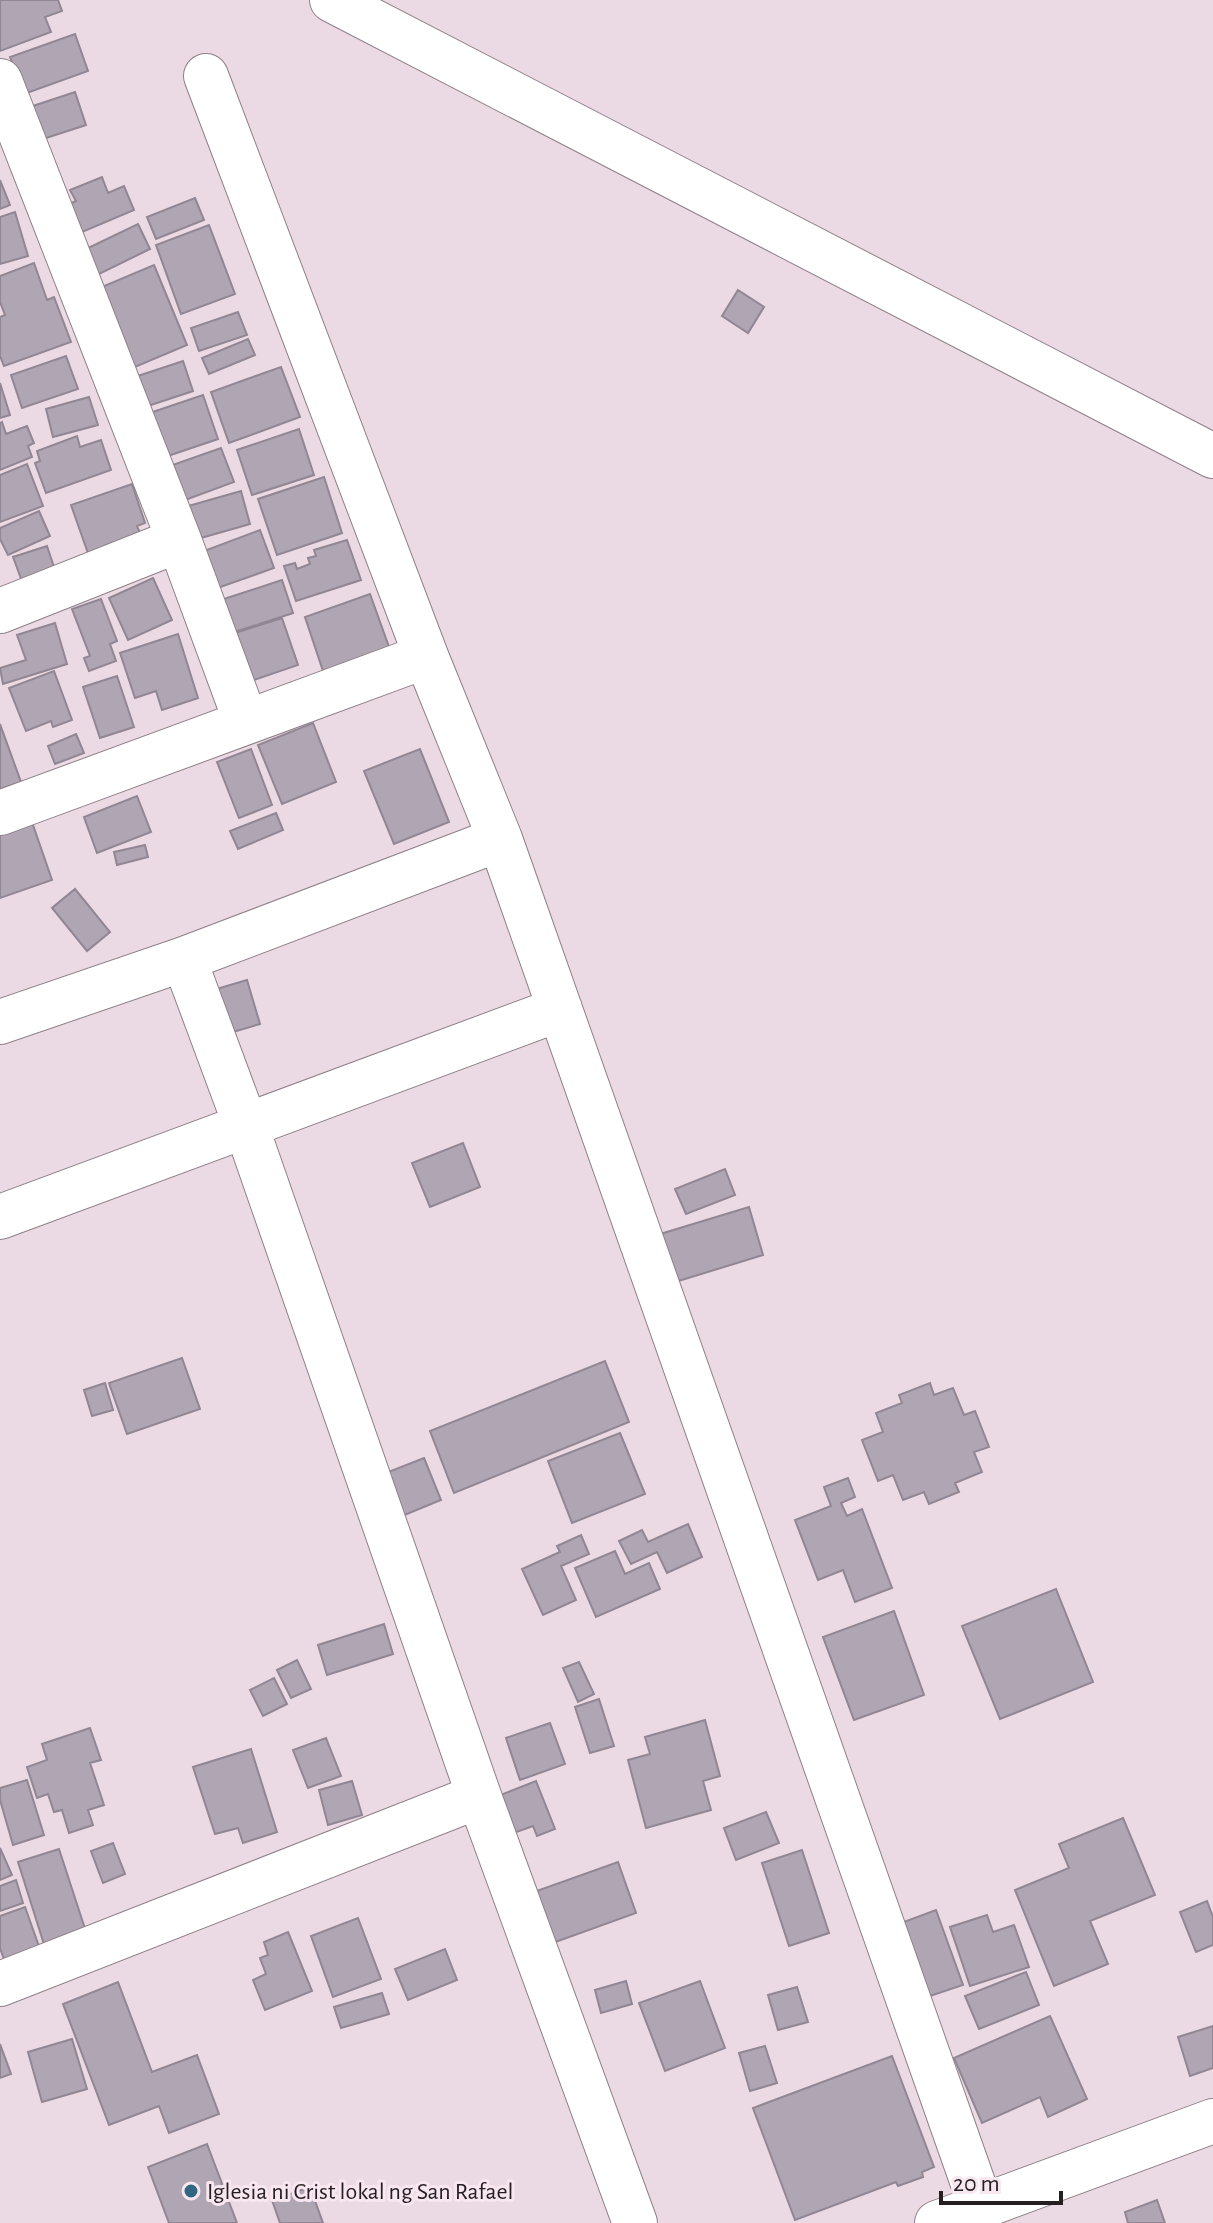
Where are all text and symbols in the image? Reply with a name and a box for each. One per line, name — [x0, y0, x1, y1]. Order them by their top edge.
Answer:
scale bar — [941, 2155, 1061, 2205]
text: 20 m — [953, 2172, 1000, 2196]
place label: Iglesia ni Crist lokal ng San Rafael — [207, 2180, 513, 2204]
marker: Iglesia ni Crist lokal ng San Rafael — [182, 2182, 200, 2200]

